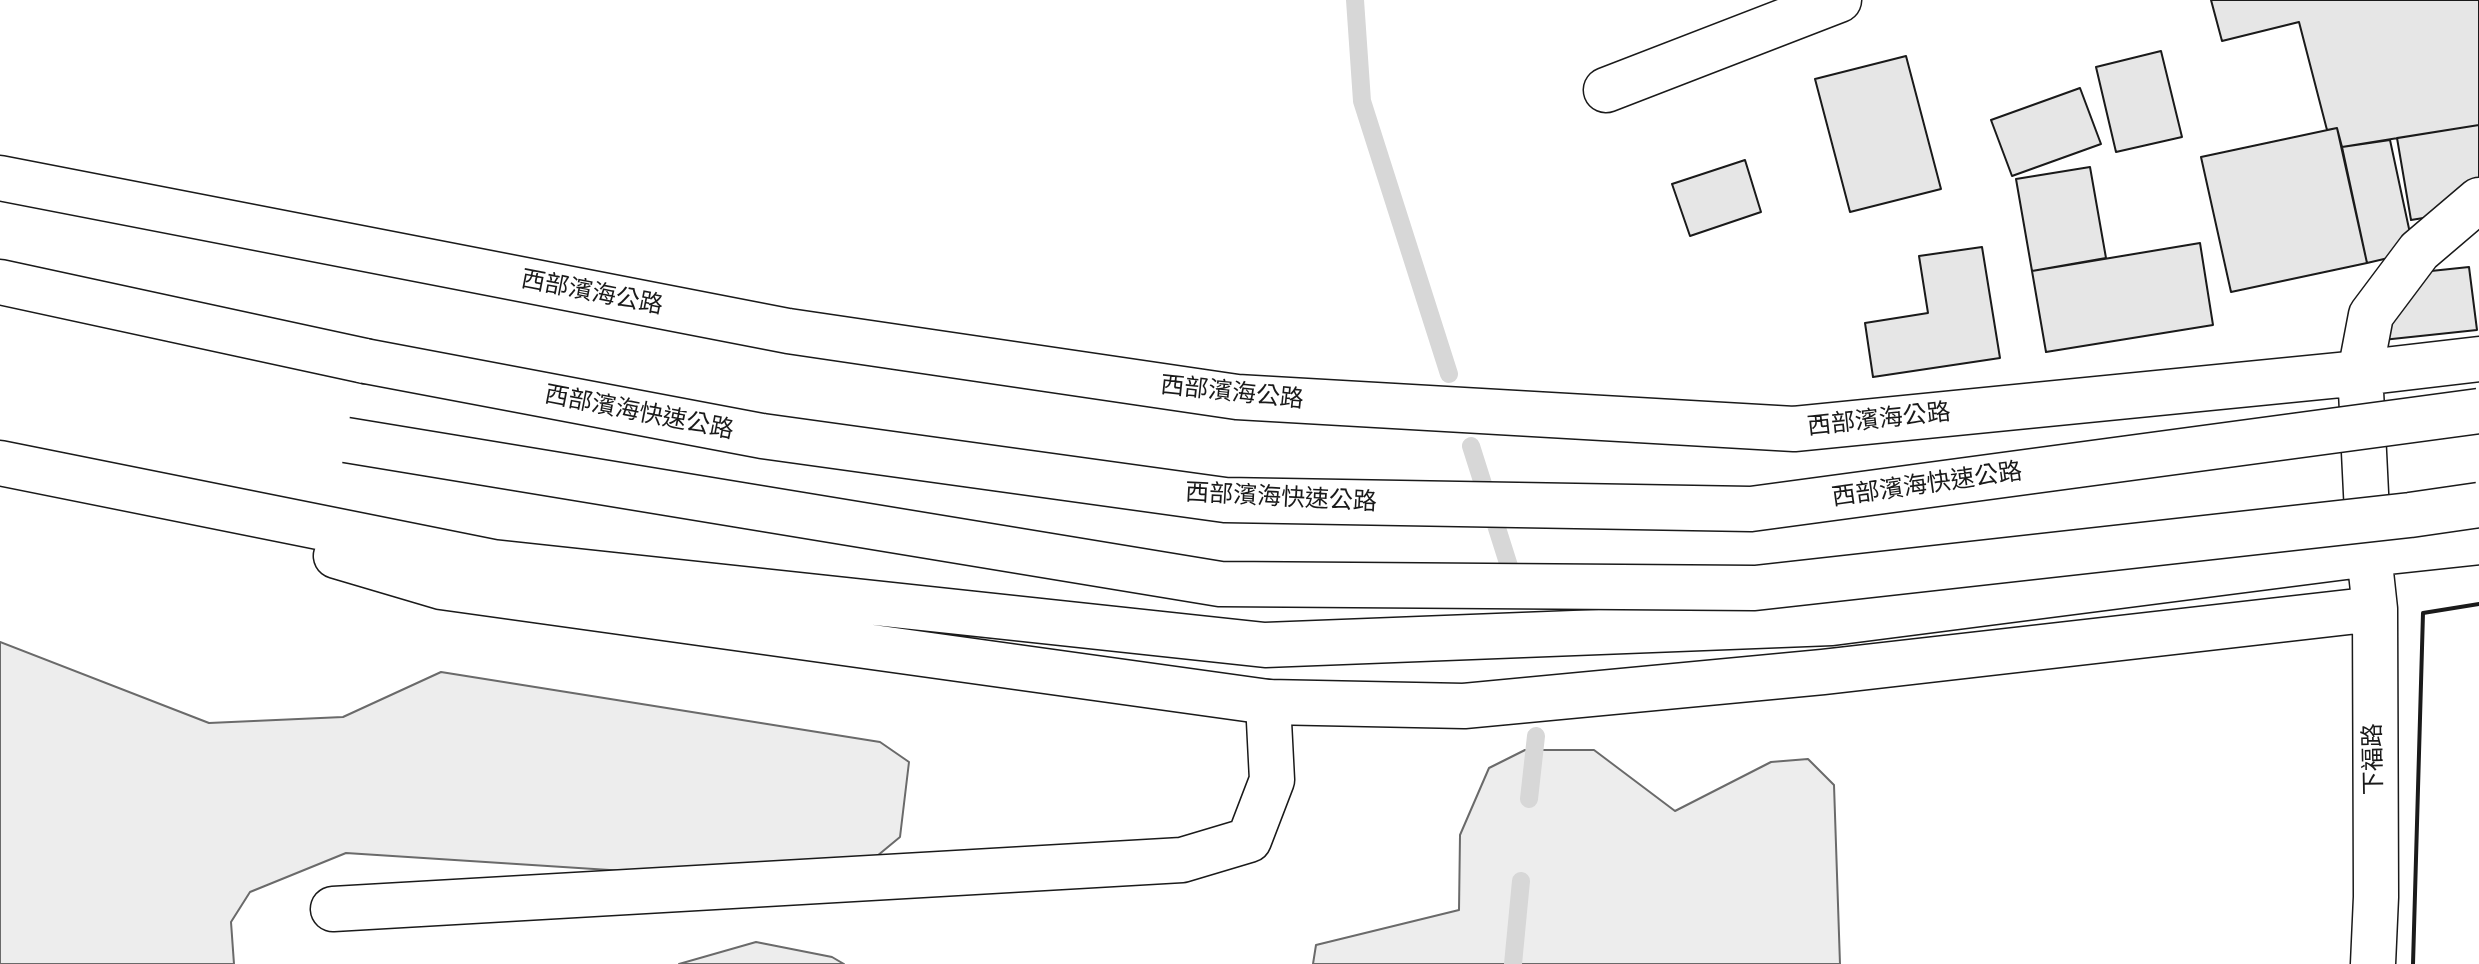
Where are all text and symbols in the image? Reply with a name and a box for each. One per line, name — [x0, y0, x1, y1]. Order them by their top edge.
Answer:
street label: 西部濱海公路 — [519, 265, 665, 321]
street label: 西部濱海公路 — [1159, 371, 1305, 415]
street label: 西部濱海快速公路 — [542, 381, 736, 445]
street label: 西部濱海公路 — [1806, 398, 1952, 442]
street label: 西部濱海快速公路 — [1830, 457, 2024, 513]
street label: 西部濱海快速公路 — [1184, 479, 1378, 517]
street label: 下福路 — [2359, 723, 2389, 795]

